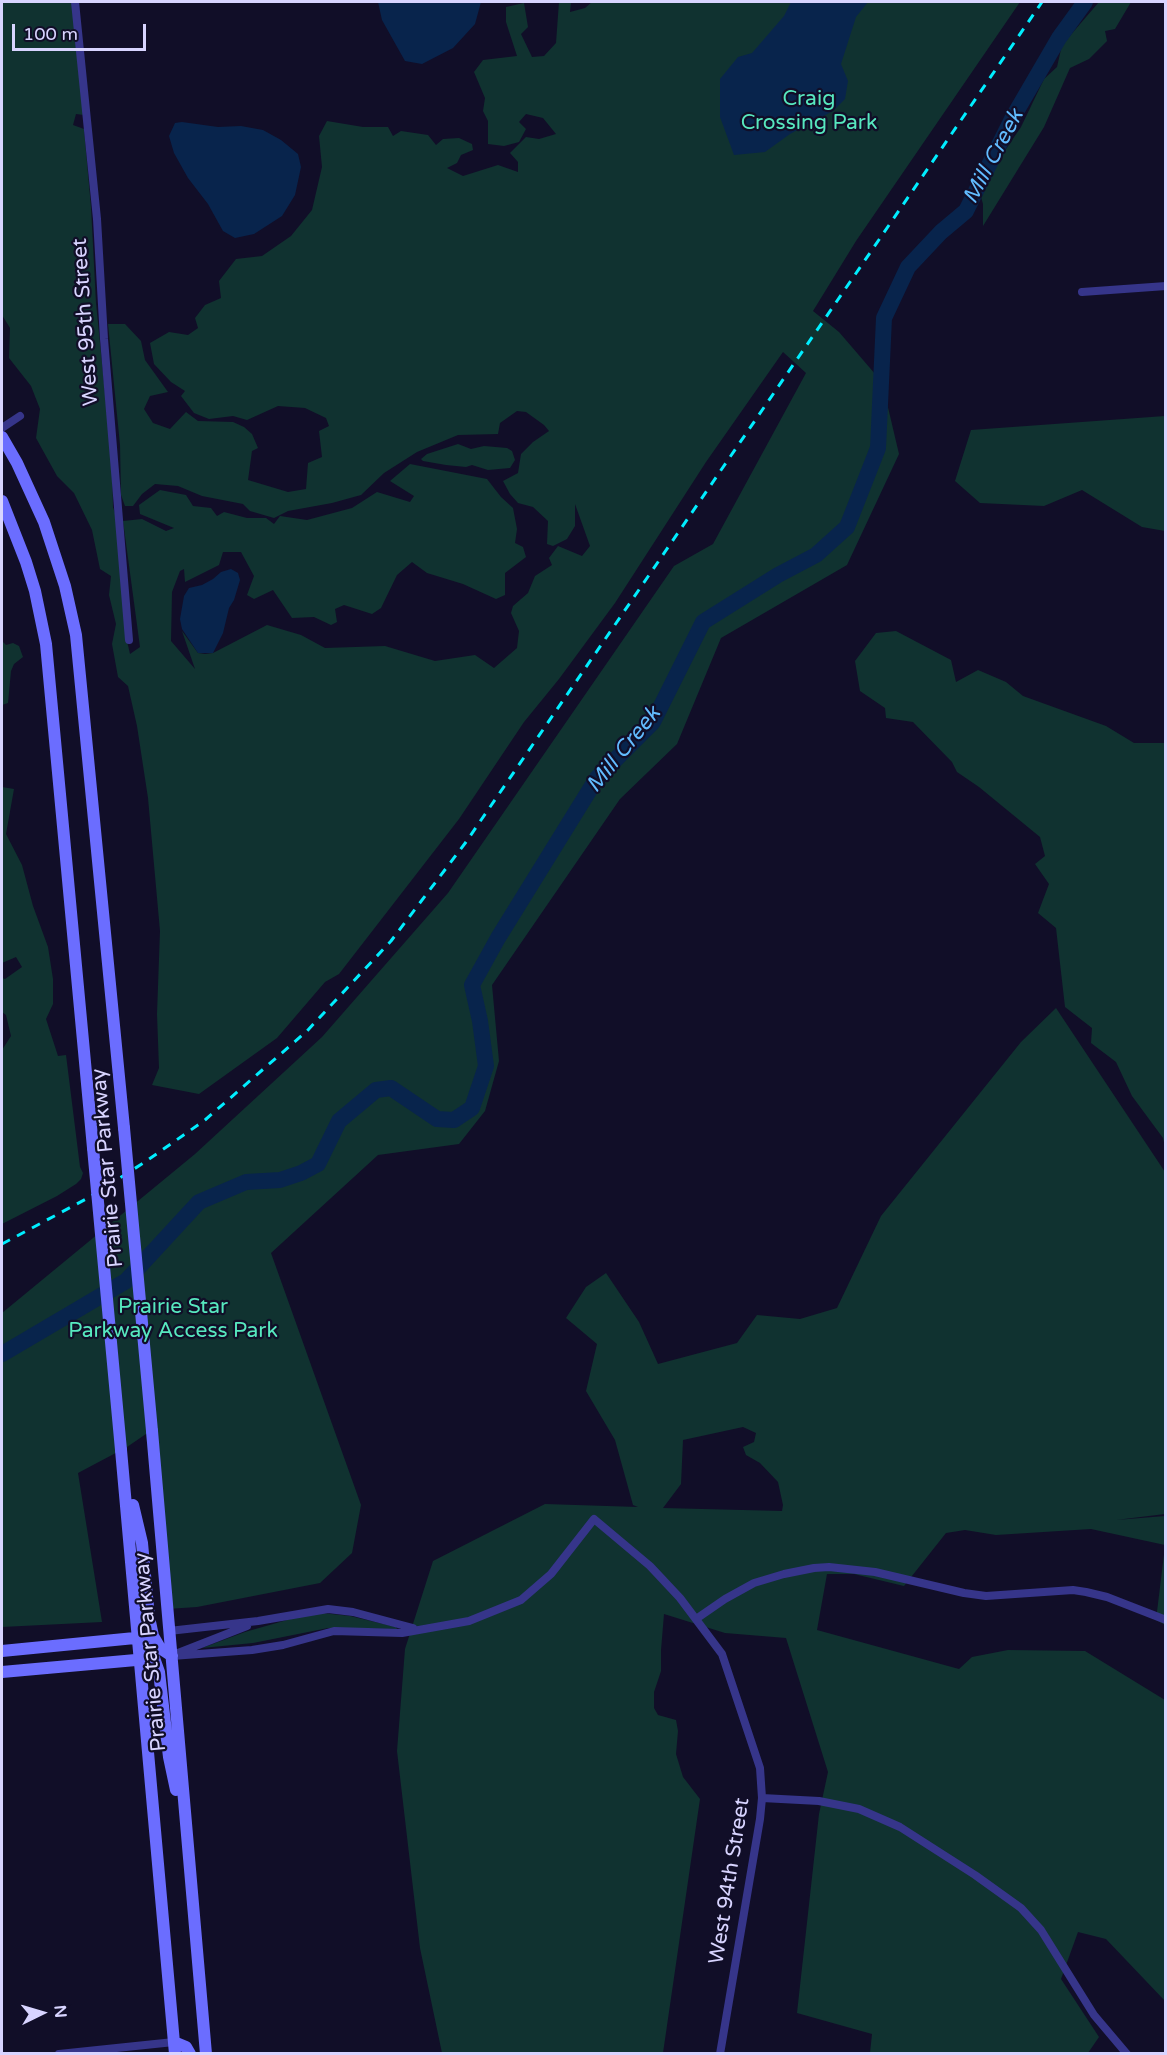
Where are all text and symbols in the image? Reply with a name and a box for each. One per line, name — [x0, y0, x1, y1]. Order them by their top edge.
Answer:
scale bar — [15, 12, 148, 50]
text: 100 m — [23, 23, 78, 45]
park label: Craig Crossing Park — [741, 86, 877, 136]
water label: Mill Creek — [958, 105, 1030, 209]
street label: West 95th Street — [68, 237, 104, 407]
water label: Mill Creek — [581, 702, 667, 798]
street label: Prairie Star Parkway — [87, 1067, 129, 1269]
park label: Prairie Star Parkway Access Park — [68, 1294, 278, 1344]
street label: Prairie Star Parkway — [130, 1551, 172, 1753]
street label: West 94th Street — [704, 1796, 756, 1966]
north arrow — [12, 1983, 72, 2043]
text: N — [49, 2004, 70, 2019]

